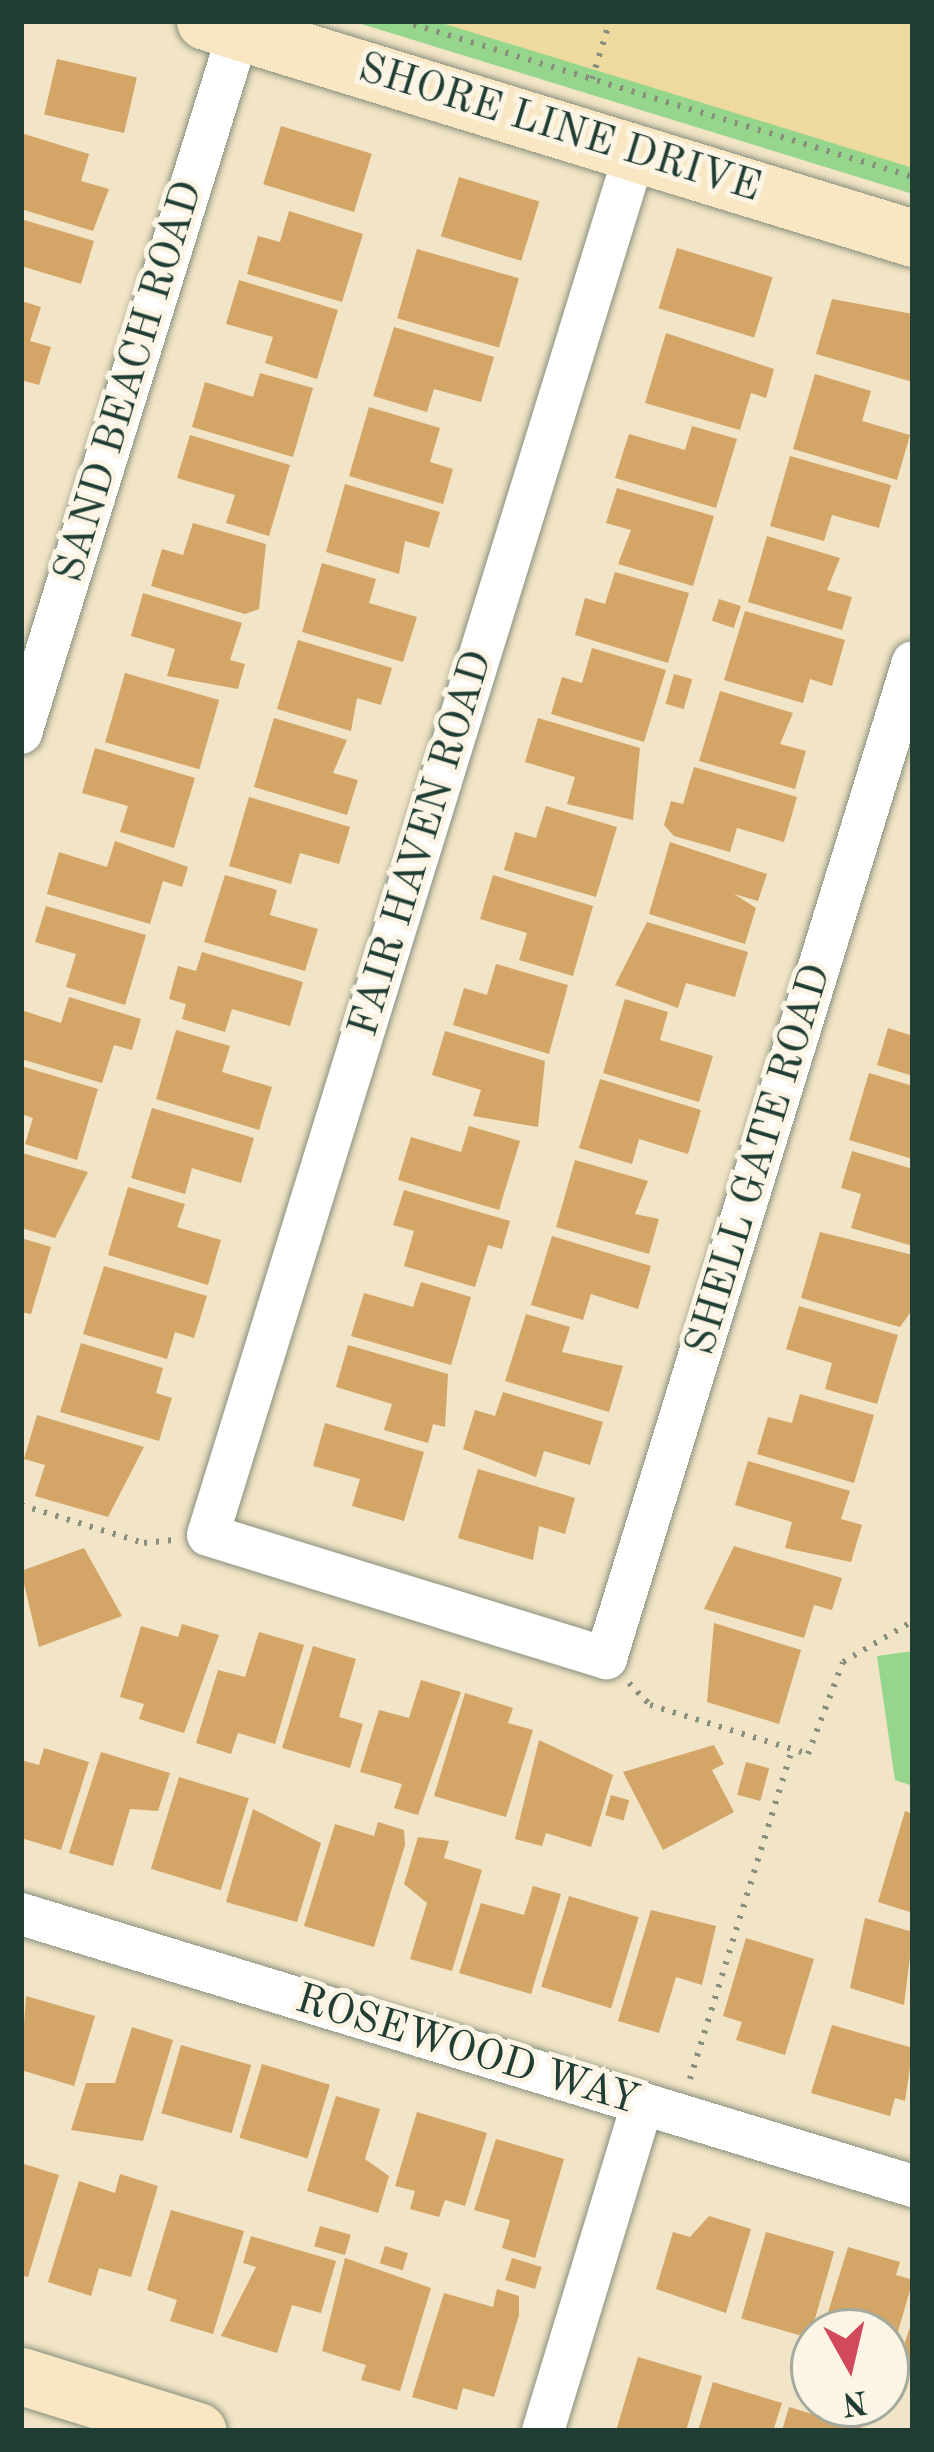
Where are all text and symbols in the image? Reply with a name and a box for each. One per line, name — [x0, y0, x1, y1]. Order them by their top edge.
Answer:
street label: SHORE LINE DRIVE — [352, 44, 766, 214]
street label: SAND BEACH ROAD — [45, 175, 215, 589]
street label: FAIR HAVEN ROAD — [339, 645, 505, 1043]
street label: SHELL GATE ROAD — [677, 959, 843, 1361]
street label: ROSEWOOD WAY — [289, 1975, 645, 2127]
north arrow — [790, 2308, 910, 2428]
text: N — [840, 2383, 869, 2419]

